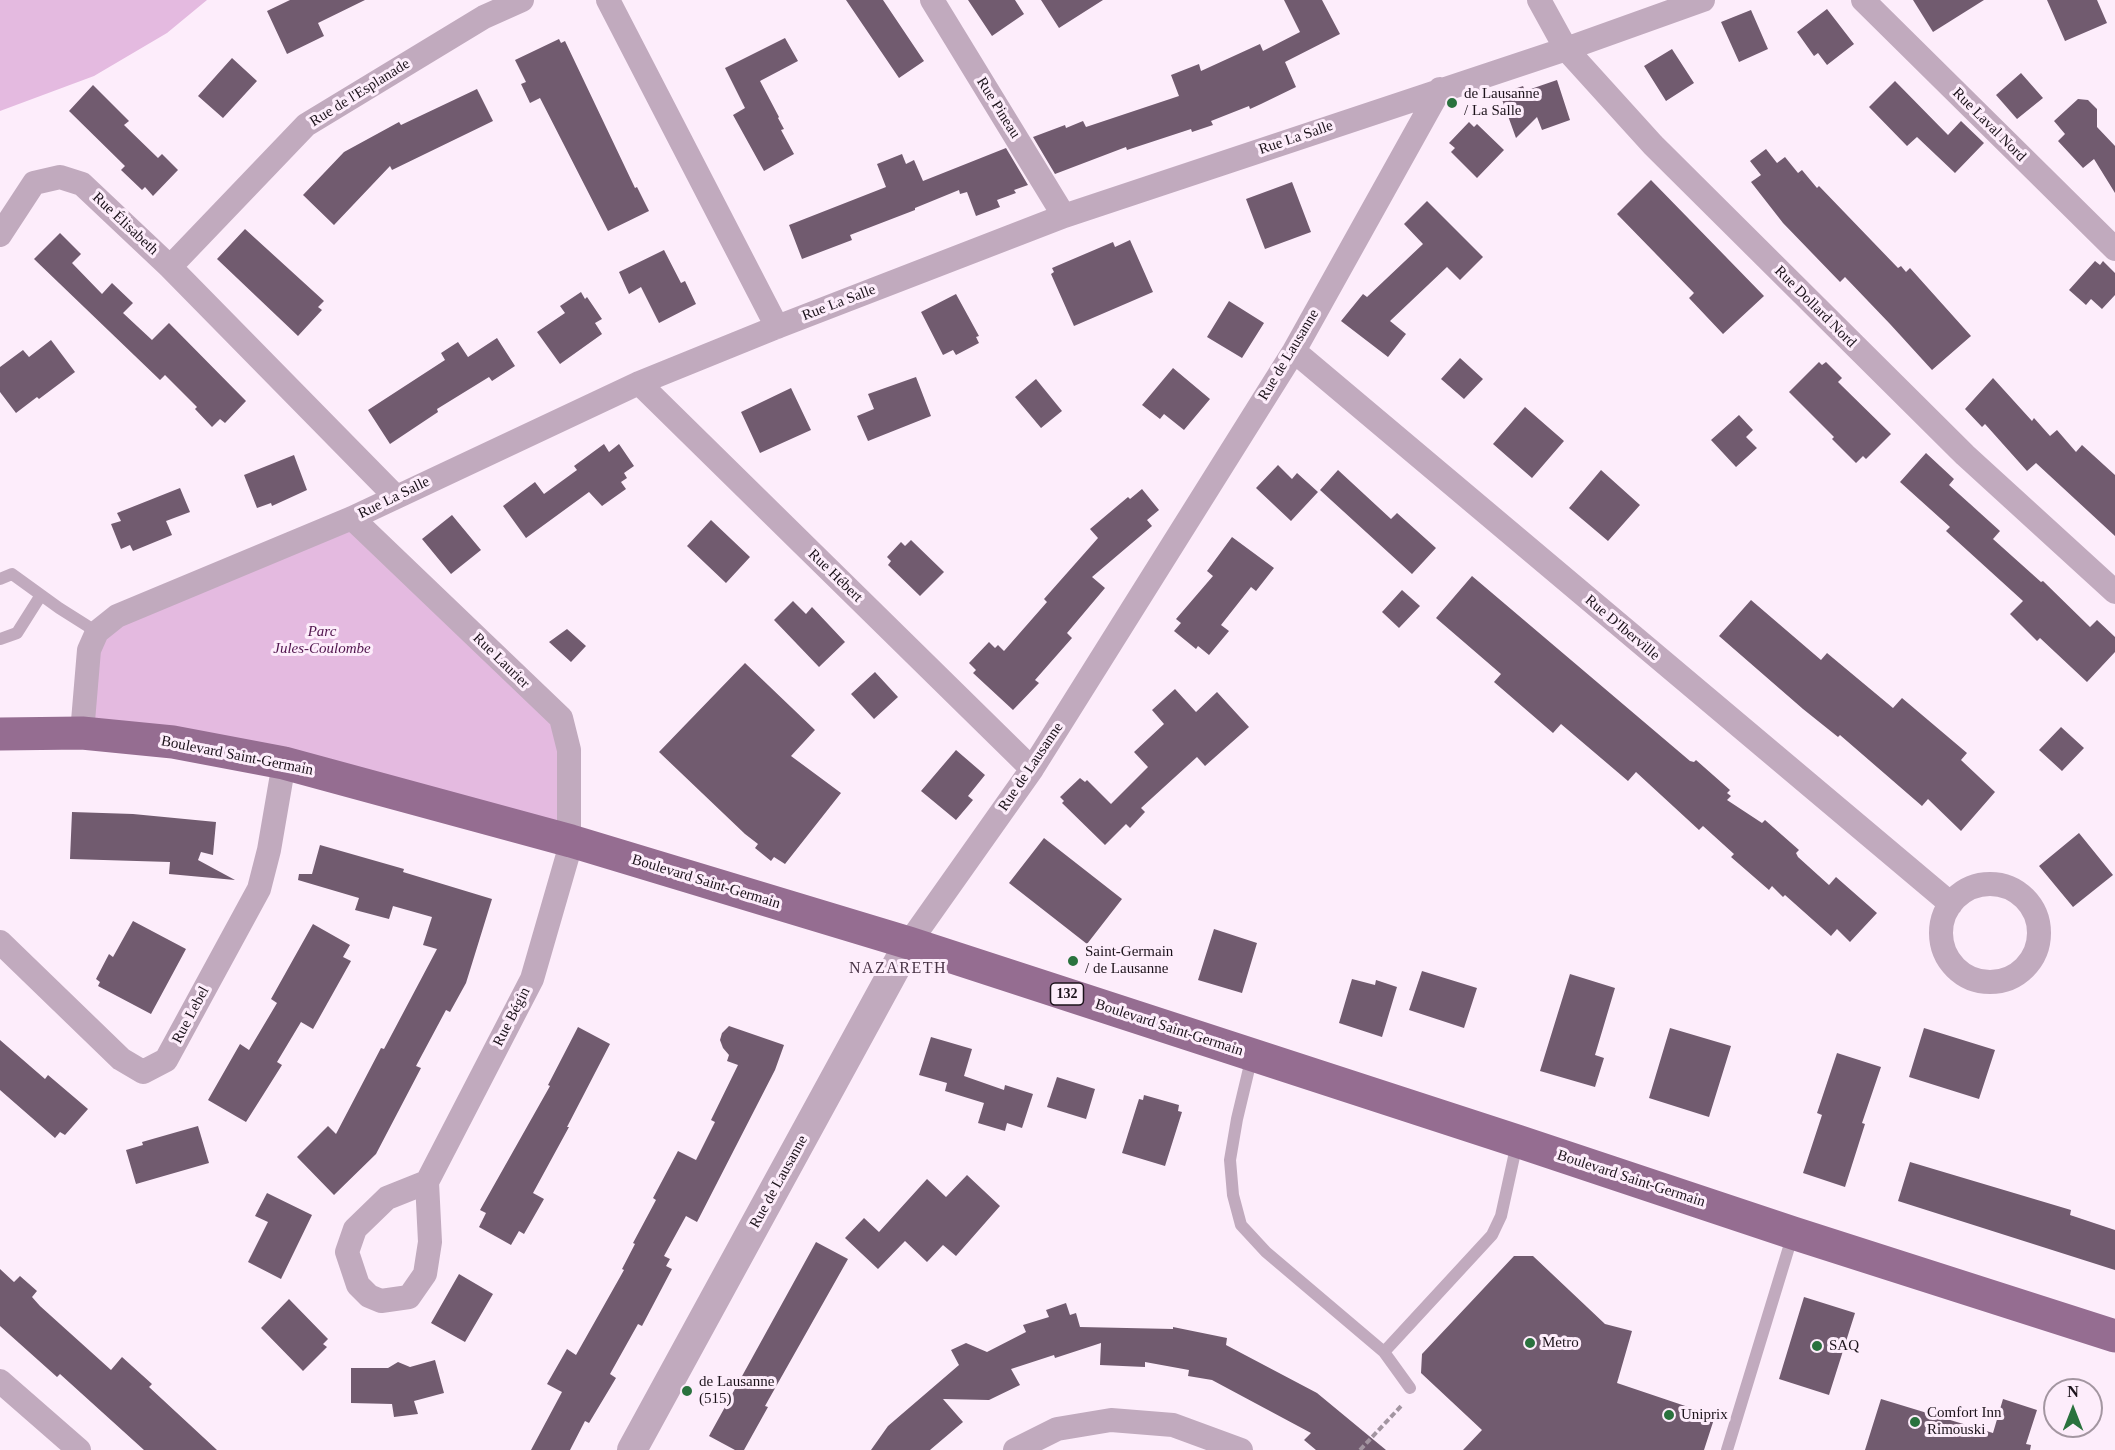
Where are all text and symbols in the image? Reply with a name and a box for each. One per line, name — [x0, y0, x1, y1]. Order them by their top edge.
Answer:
street label: Rue de l'Esplanade — [307, 55, 413, 131]
street label: Rue Pineau — [972, 74, 1024, 142]
street label: Rue Laval Nord — [1948, 84, 2030, 166]
place label: de Lausanne / La Salle — [1464, 85, 1539, 120]
marker: de Lausanne / La Salle — [1445, 96, 1459, 110]
street label: Rue La Salle — [1256, 117, 1336, 159]
street label: Rue Élisabeth — [88, 189, 162, 259]
street label: Rue Dollard Nord — [1770, 262, 1860, 352]
street label: Rue La Salle — [800, 281, 878, 325]
street label: Rue de Lausanne — [1255, 306, 1323, 404]
street label: Rue La Salle — [355, 473, 433, 523]
street label: Rue Hébert — [804, 546, 866, 606]
street label: Rue D'Iberville — [1581, 591, 1663, 665]
park label: Parc Jules-Coulombe — [273, 623, 371, 658]
street label: Rue Laurier — [469, 630, 533, 692]
street label: Rue de Lausanne — [995, 719, 1067, 815]
street label: Boulevard Saint-Germain — [159, 732, 315, 780]
street label: Boulevard Saint-Germain — [629, 851, 783, 913]
place label: Saint-Germain / de Lausanne — [1085, 943, 1173, 978]
marker: Saint-Germain / de Lausanne — [1066, 954, 1080, 968]
district label: NAZARETH — [849, 959, 947, 979]
street label: Rue Lebel — [168, 983, 214, 1047]
road number: 132 — [1050, 983, 1084, 1005]
street label: Rue Bégin — [490, 985, 534, 1049]
street label: Boulevard Saint-Germain — [1093, 996, 1245, 1060]
street label: Rue de Lausanne — [746, 1132, 812, 1232]
street label: Boulevard Saint-Germain — [1555, 1147, 1707, 1211]
place label: Metro — [1542, 1334, 1579, 1352]
marker: Metro — [1523, 1336, 1537, 1350]
place label: SAQ — [1829, 1337, 1859, 1355]
marker: SAQ — [1810, 1339, 1824, 1353]
place label: de Lausanne (515) — [699, 1373, 774, 1408]
north arrow — [2043, 1378, 2103, 1438]
text: N — [2067, 1383, 2079, 1400]
marker: de Lausanne (515) — [680, 1384, 694, 1398]
place label: Comfort Inn Rimouski — [1927, 1404, 2002, 1439]
place label: Uniprix — [1681, 1406, 1728, 1424]
marker: Uniprix — [1662, 1408, 1676, 1422]
marker: Comfort Inn Rimouski — [1908, 1415, 1922, 1429]

